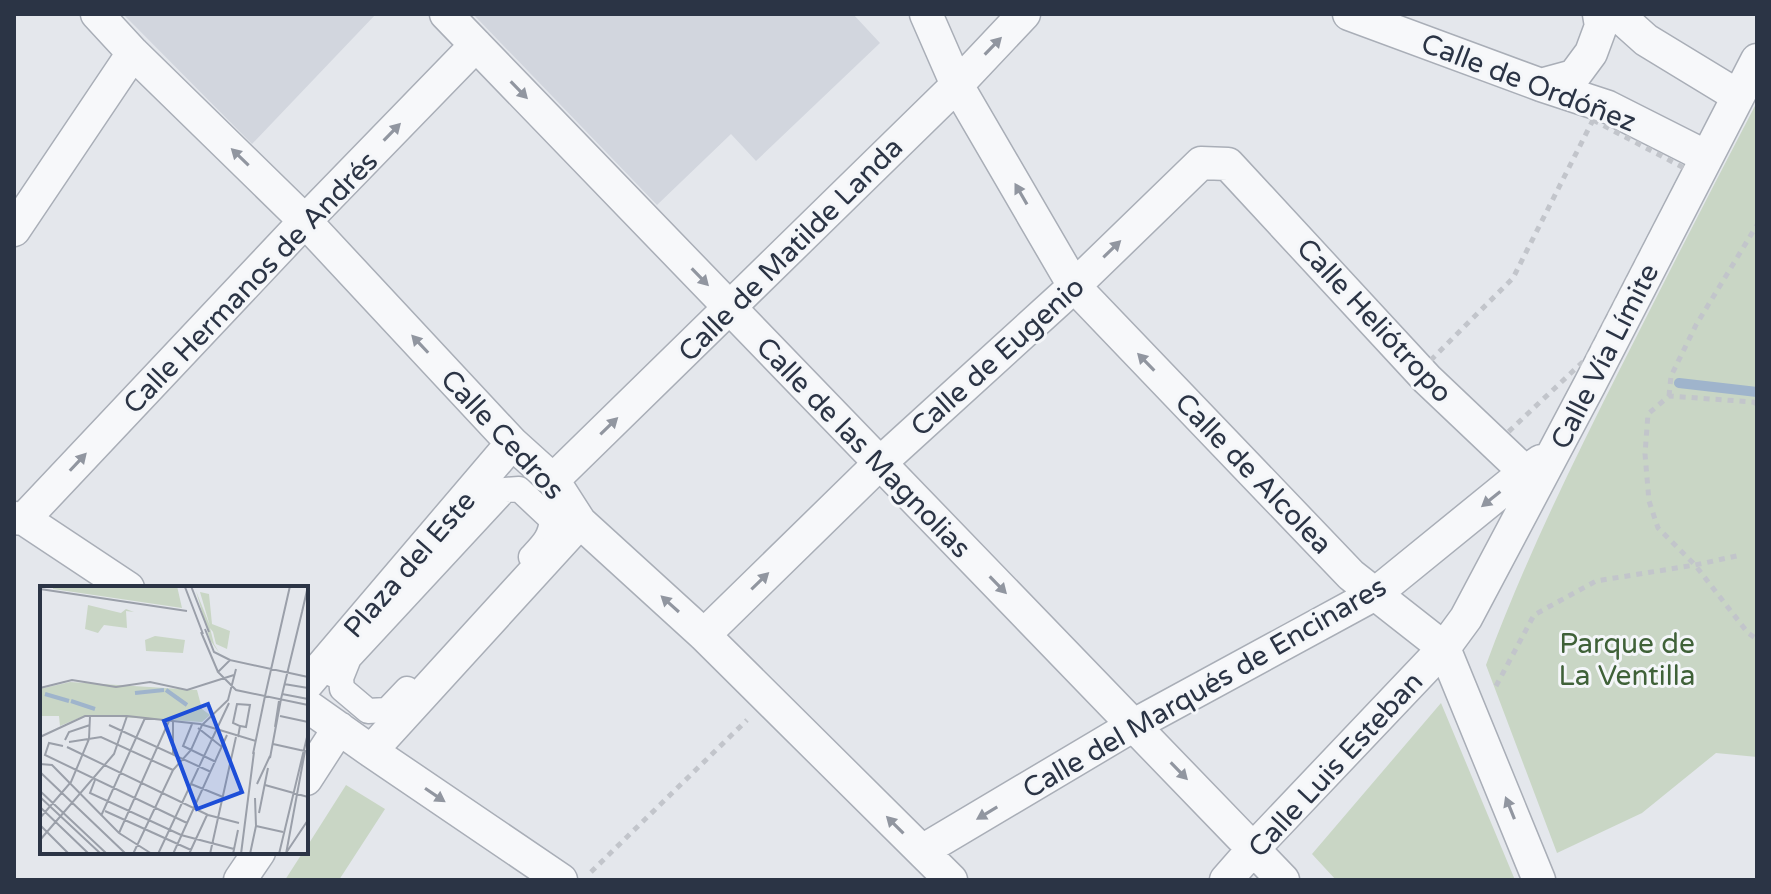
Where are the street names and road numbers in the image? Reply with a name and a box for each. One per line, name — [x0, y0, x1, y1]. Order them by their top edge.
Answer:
street label: Calle de Ordóñez — [1416, 26, 1641, 140]
street label: Calle de Matilde Landa — [671, 130, 910, 369]
street label: Calle Hermanos de Andrés — [116, 144, 385, 421]
street label: Calle Heliótropo — [1289, 231, 1459, 410]
street label: Calle Vía Límite — [1544, 258, 1666, 455]
street label: Calle de Eugenio — [904, 270, 1092, 444]
street label: Calle de las Magnolias — [749, 330, 978, 565]
street label: Calle Cedros — [433, 363, 571, 507]
street label: Calle de Alcolea — [1168, 386, 1339, 561]
street label: Plaza del Este — [337, 484, 483, 645]
street label: Calle del Marqués de Encinares — [1017, 570, 1392, 806]
street label: Calle Luis Esteban — [1241, 665, 1430, 864]

